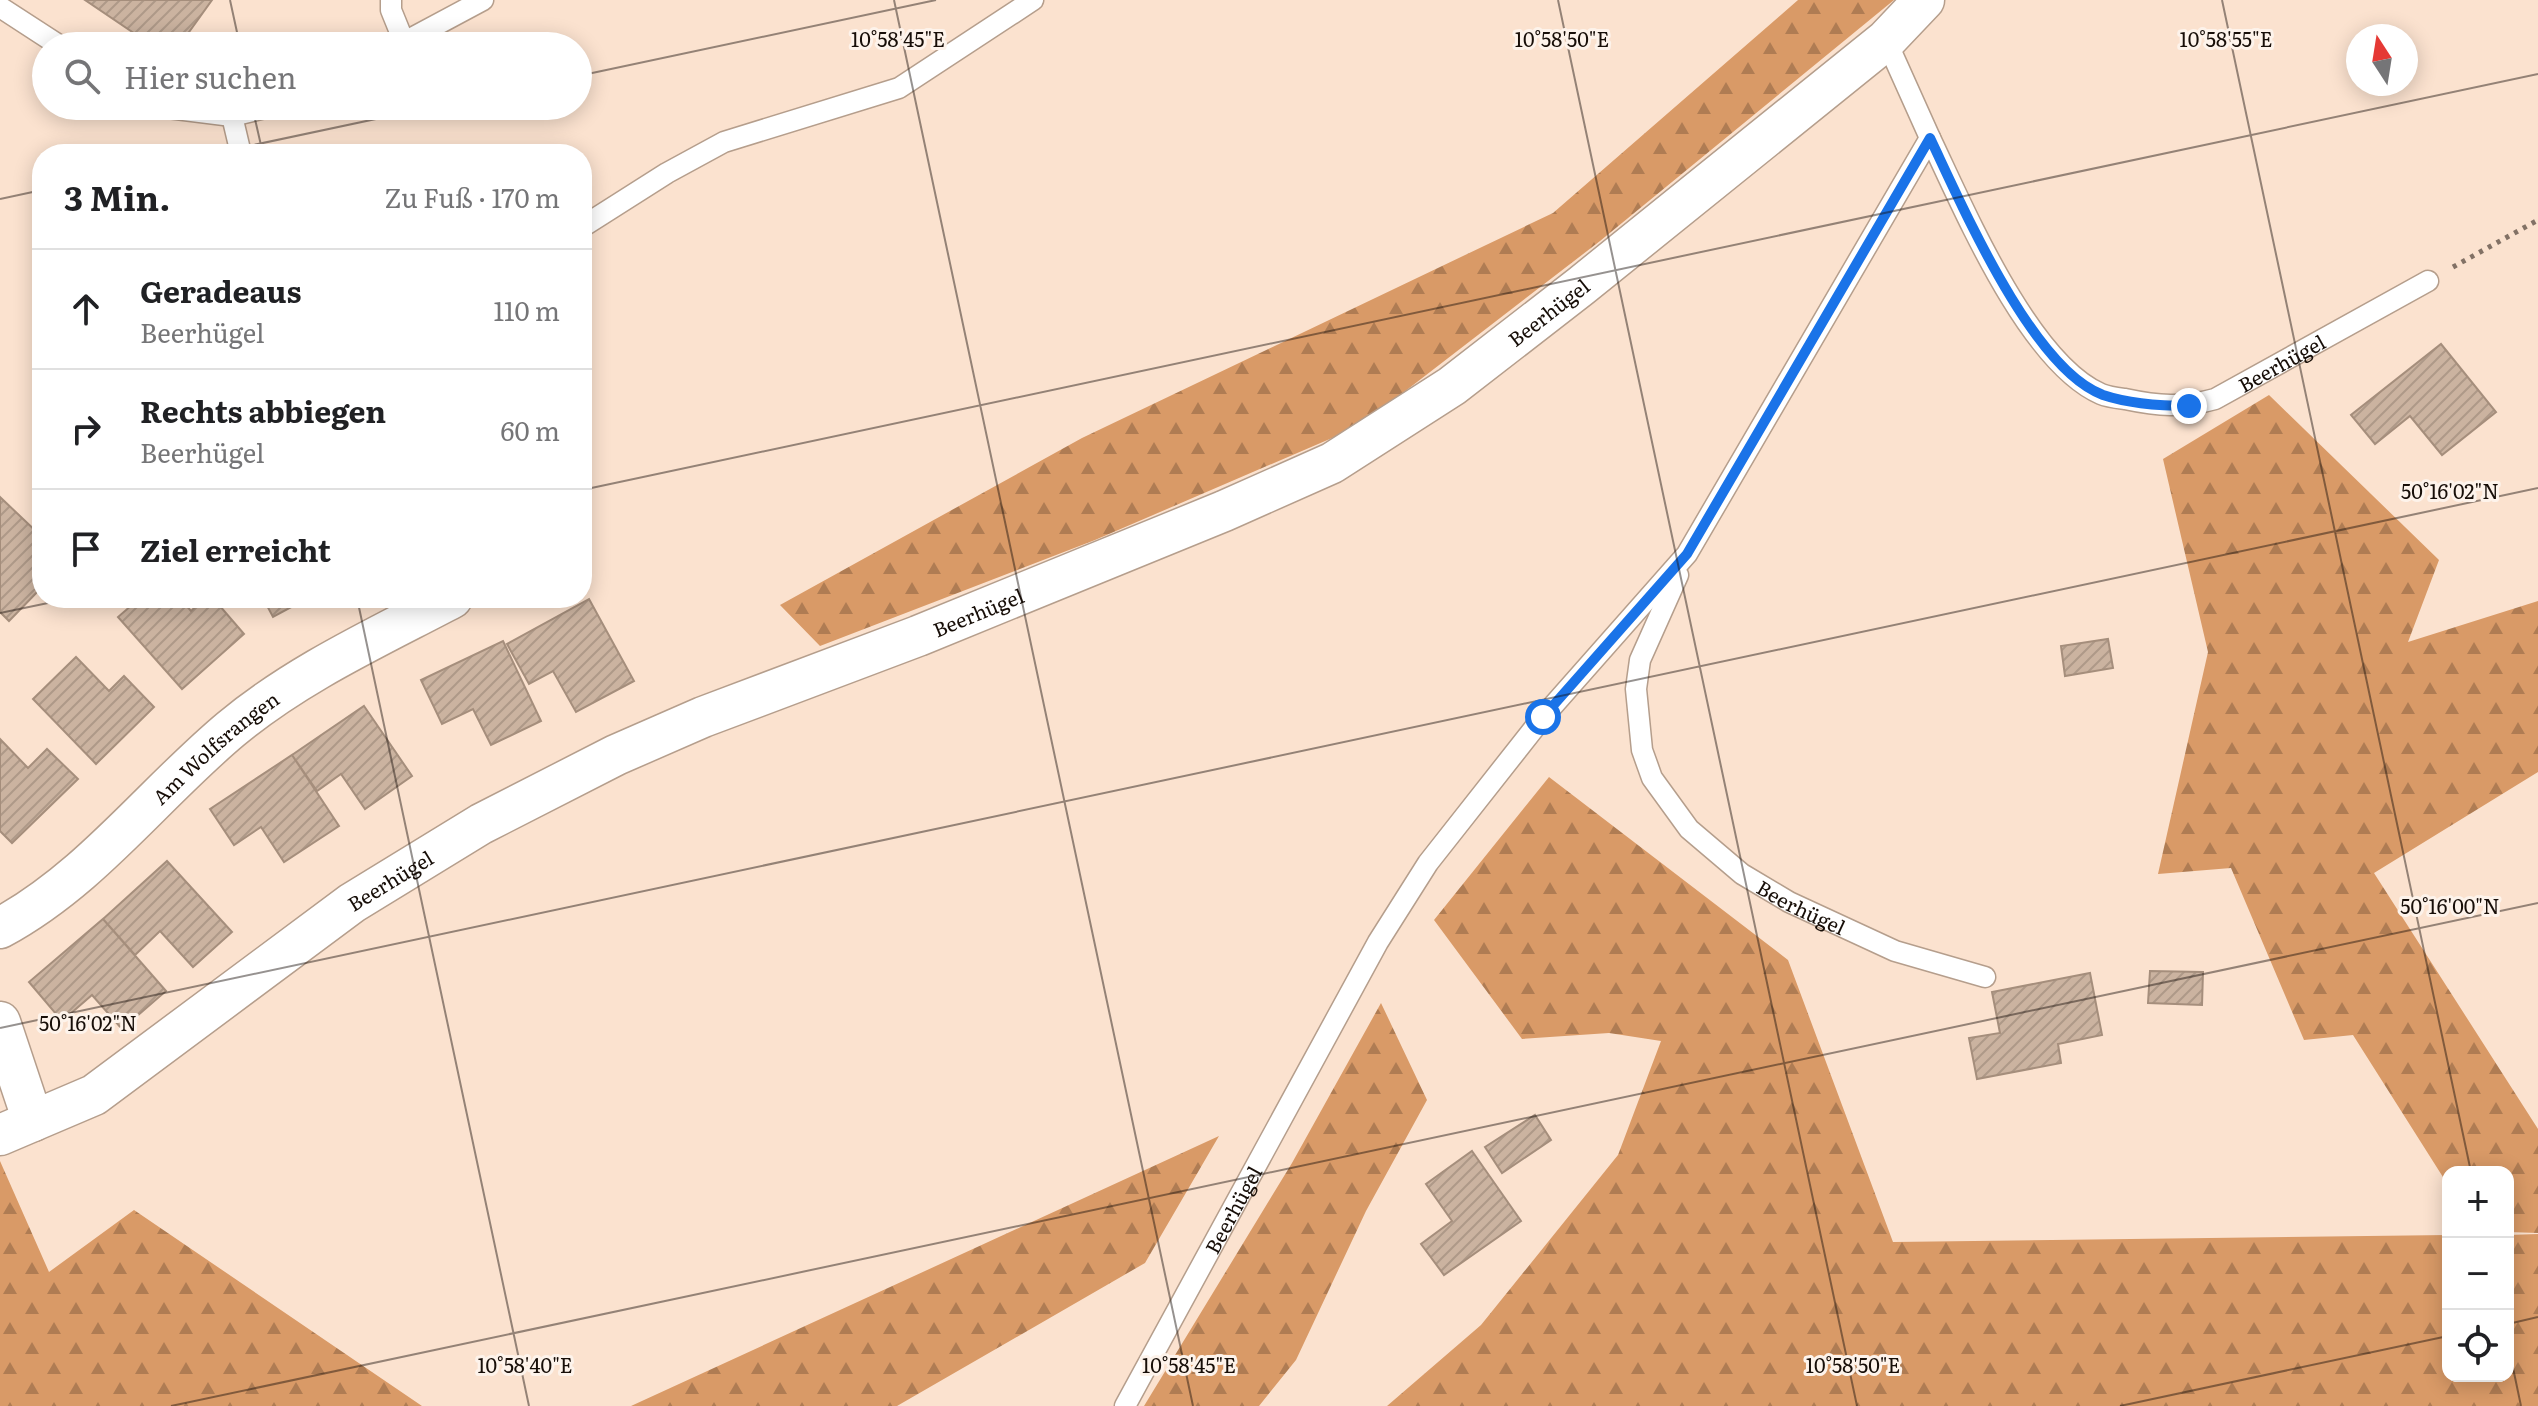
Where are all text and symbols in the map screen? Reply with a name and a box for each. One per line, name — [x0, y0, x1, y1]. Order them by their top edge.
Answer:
text: 10°58'45"E — [851, 23, 945, 53]
text: 10°58'50"E — [1515, 23, 1609, 53]
text: 10°58'55"E — [2180, 23, 2272, 53]
north arrow — [2346, 24, 2418, 96]
search box — [32, 32, 592, 120]
icon: search — [60, 54, 104, 98]
text: Hier suchen — [124, 54, 297, 98]
text: 3 Min. — [64, 171, 170, 221]
text: Zu Fuß · 170 m — [384, 177, 560, 216]
text: Geradeaus — [140, 268, 302, 312]
street label: Beerhügel — [1501, 270, 1595, 353]
icon: ahead — [64, 287, 108, 331]
text: 110 m — [493, 290, 560, 329]
text: Beerhügel — [140, 312, 265, 351]
street label: Beerhügel — [2232, 326, 2331, 399]
text: Rechts abbiegen — [140, 388, 386, 432]
route end — [2171, 388, 2207, 424]
icon: right — [64, 407, 108, 451]
text: 60 m — [501, 410, 560, 449]
text: Beerhügel — [140, 432, 265, 471]
text: 50°16'02"N — [2401, 475, 2499, 505]
icon: arrive — [64, 527, 108, 571]
text: Ziel erreicht — [140, 527, 331, 571]
street label: Beerhügel — [928, 579, 1028, 644]
street label: Am Wolfsrangen — [145, 683, 285, 811]
route start — [1525, 699, 1561, 735]
street label: Beerhügel — [341, 842, 439, 918]
street label: Beerhügel — [1752, 871, 1851, 941]
text: 50°16'00"N — [2400, 890, 2500, 920]
text: 50°16'02"N — [39, 1007, 137, 1037]
street label: Beerhügel — [1196, 1160, 1268, 1259]
map controls — [2442, 1166, 2514, 1382]
button: + — [2442, 1166, 2514, 1238]
button: − — [2442, 1238, 2514, 1310]
button: locate — [2442, 1310, 2514, 1382]
text: 10°58'40"E — [477, 1349, 573, 1379]
text: 10°58'45"E — [1142, 1349, 1236, 1379]
text: 10°58'50"E — [1806, 1349, 1900, 1379]

